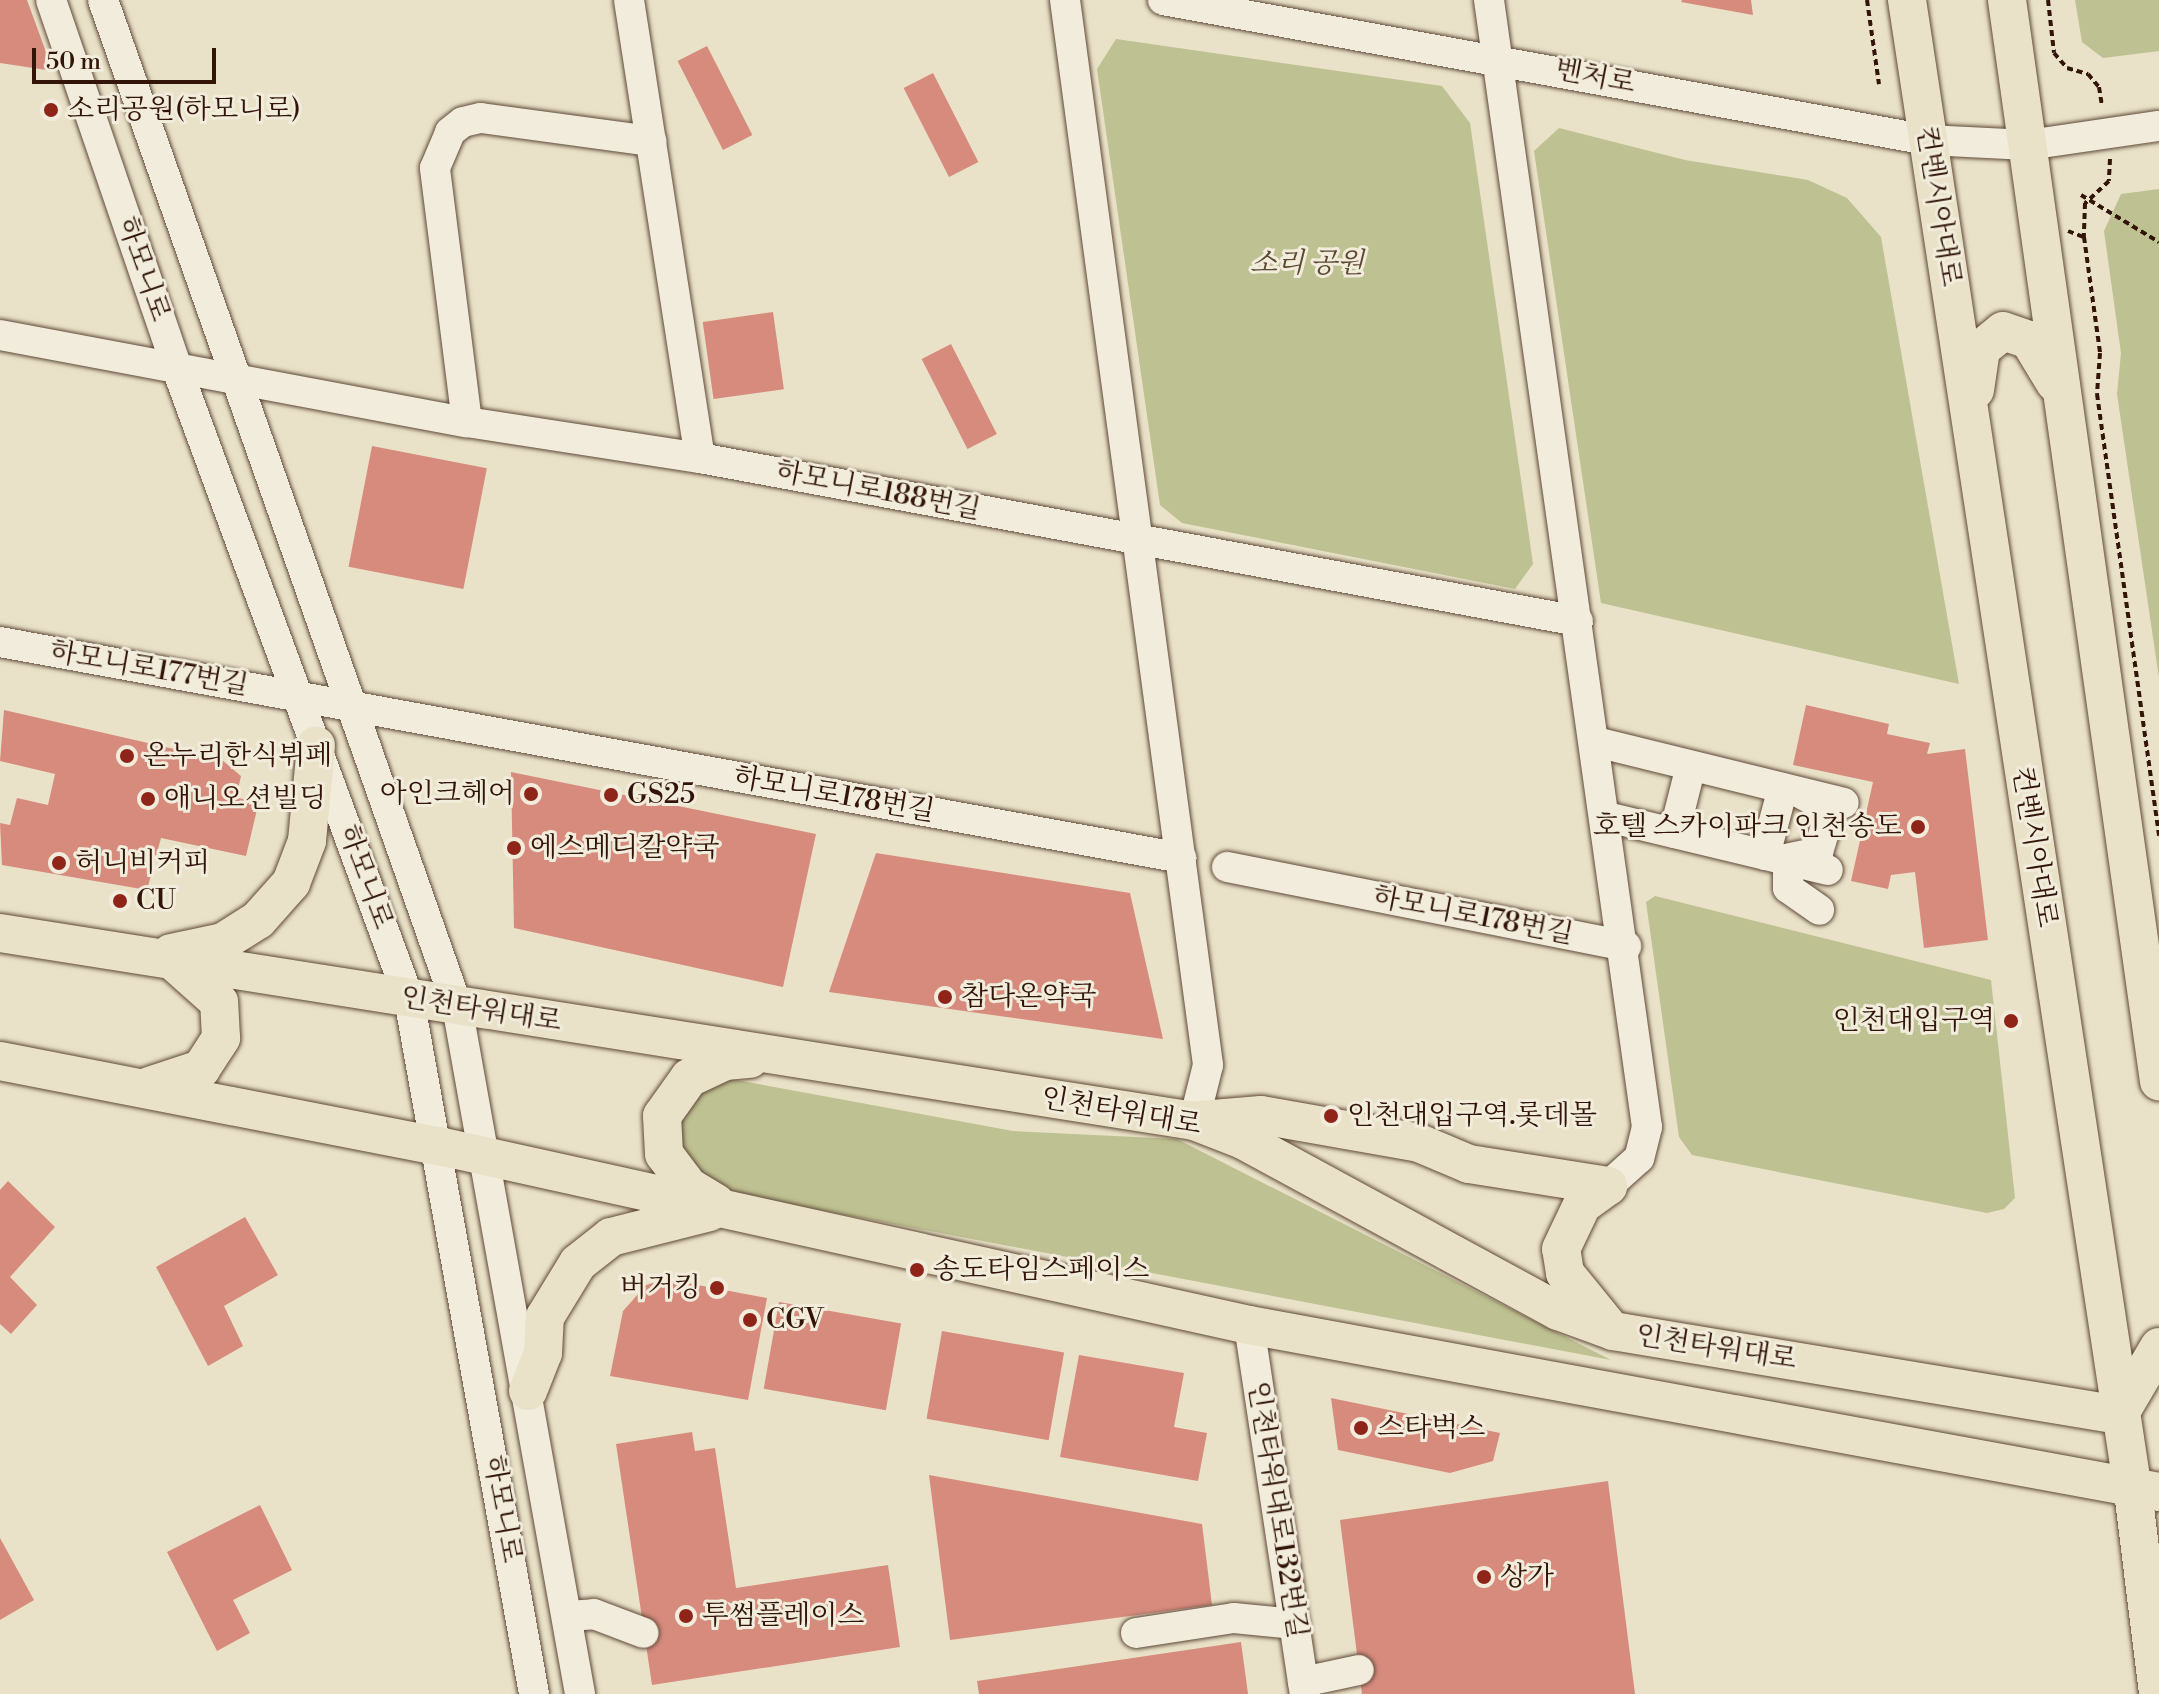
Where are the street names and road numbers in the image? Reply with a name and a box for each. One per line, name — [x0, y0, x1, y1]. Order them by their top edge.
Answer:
street label: 벤처로 — [1552, 53, 1638, 101]
street label: 컨벤시아대로 — [1909, 123, 1967, 289]
street label: 하모니로 — [110, 212, 176, 326]
street label: 하모니로188번길 — [773, 455, 983, 527]
street label: 하모니로177번길 — [47, 635, 251, 703]
street label: 하모니로178번길 — [731, 761, 937, 829]
street label: 컨벤시아대로 — [2005, 764, 2063, 930]
street label: 하모니로 — [331, 820, 399, 934]
street label: 하모니로178번길 — [1370, 880, 1576, 952]
street label: 인천타워대로 — [398, 981, 564, 1039]
street label: 인천타워대로 — [1038, 1081, 1204, 1143]
street label: 인천타워대로 — [1633, 1319, 1799, 1377]
street label: 인천타워대로132번길 — [1240, 1379, 1314, 1641]
street label: 하모니로 — [476, 1453, 528, 1565]

